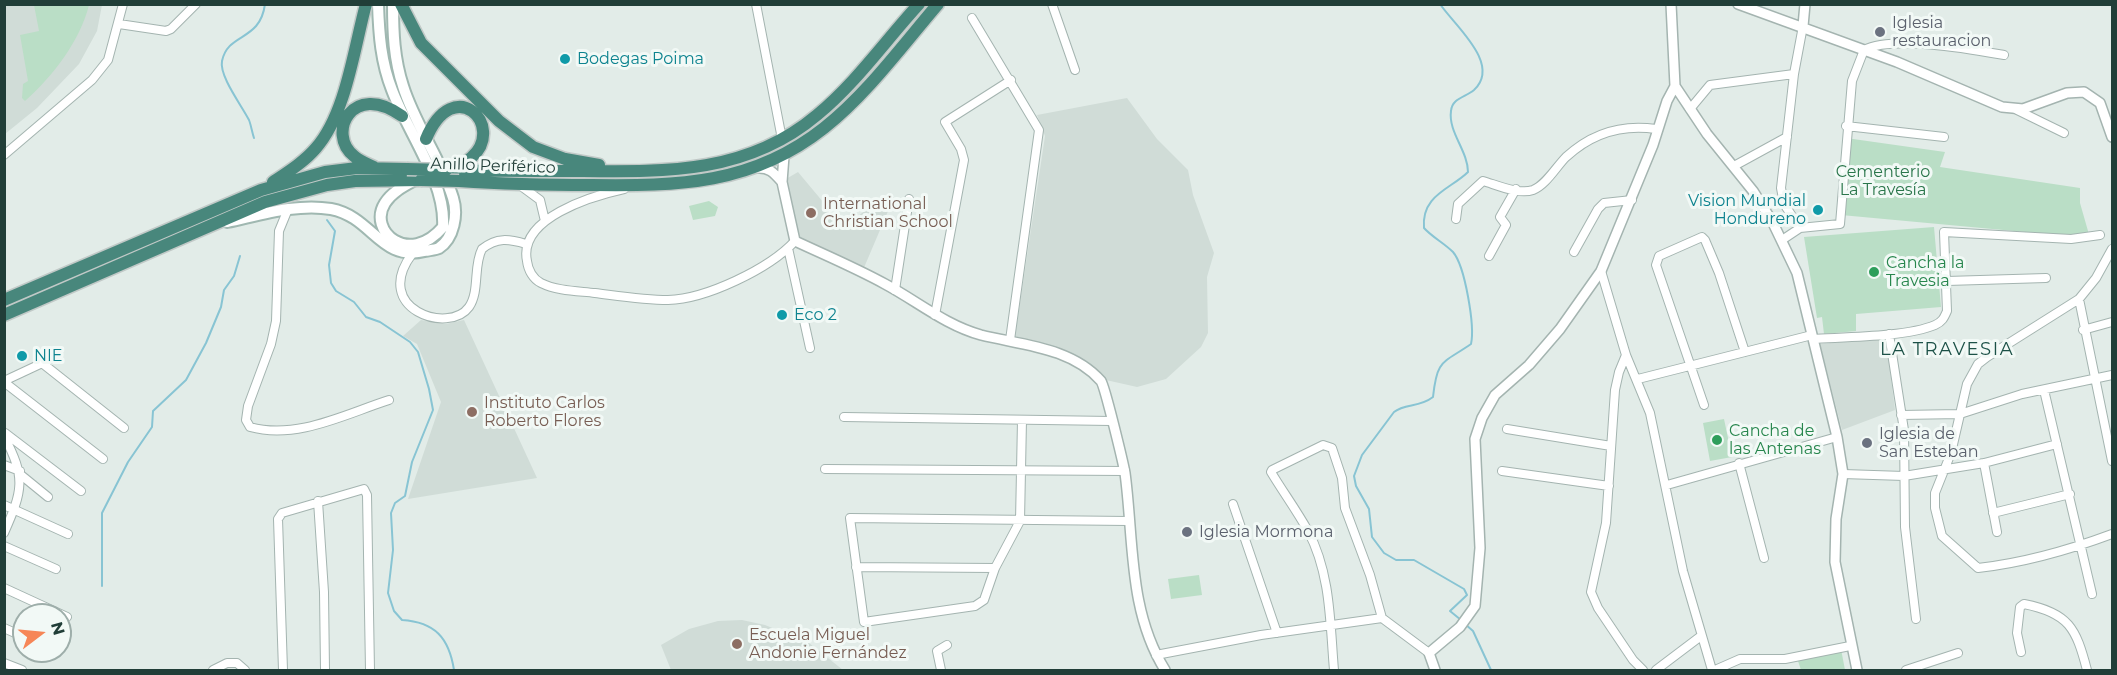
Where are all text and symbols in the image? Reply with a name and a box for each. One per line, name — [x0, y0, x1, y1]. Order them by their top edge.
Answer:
place label: Iglesia restauracion — [1892, 13, 1991, 51]
marker: Iglesia restauracion — [1873, 25, 1887, 39]
place label: Bodegas Poima — [577, 49, 704, 69]
marker: Bodegas Poima — [558, 52, 572, 66]
street label: Anillo Periférico — [430, 154, 556, 178]
park label: Cementerio La Travesía — [1836, 162, 1930, 200]
place label: Vision Mundial Hondureno — [1688, 191, 1806, 229]
place label: International Christian School — [823, 194, 953, 232]
marker: Vision Mundial Hondureno — [1811, 203, 1825, 217]
marker: International Christian School — [804, 206, 818, 220]
place label: Cancha la Travesia — [1886, 253, 1965, 291]
marker: Cancha la Travesia — [1867, 265, 1881, 279]
place label: Eco 2 — [794, 305, 837, 325]
marker: Eco 2 — [775, 308, 789, 322]
district label: LA TRAVESIA — [1880, 339, 2014, 361]
place label: NIE — [34, 346, 63, 366]
marker: NIE — [15, 349, 29, 363]
place label: Instituto Carlos Roberto Flores — [484, 393, 605, 431]
marker: Instituto Carlos Roberto Flores — [465, 405, 479, 419]
place label: Cancha de las Antenas — [1729, 421, 1821, 459]
place label: Iglesia de San Esteban — [1879, 424, 1979, 462]
marker: Cancha de las Antenas — [1710, 433, 1724, 447]
marker: Iglesia de San Esteban — [1860, 436, 1874, 450]
place label: Iglesia Mormona — [1199, 522, 1333, 542]
marker: Iglesia Mormona — [1180, 525, 1194, 539]
north arrow — [12, 603, 72, 663]
text: N — [47, 620, 69, 637]
place label: Escuela Miguel Andonie Fernández — [749, 625, 907, 663]
marker: Escuela Miguel Andonie Fernández — [730, 637, 744, 651]

